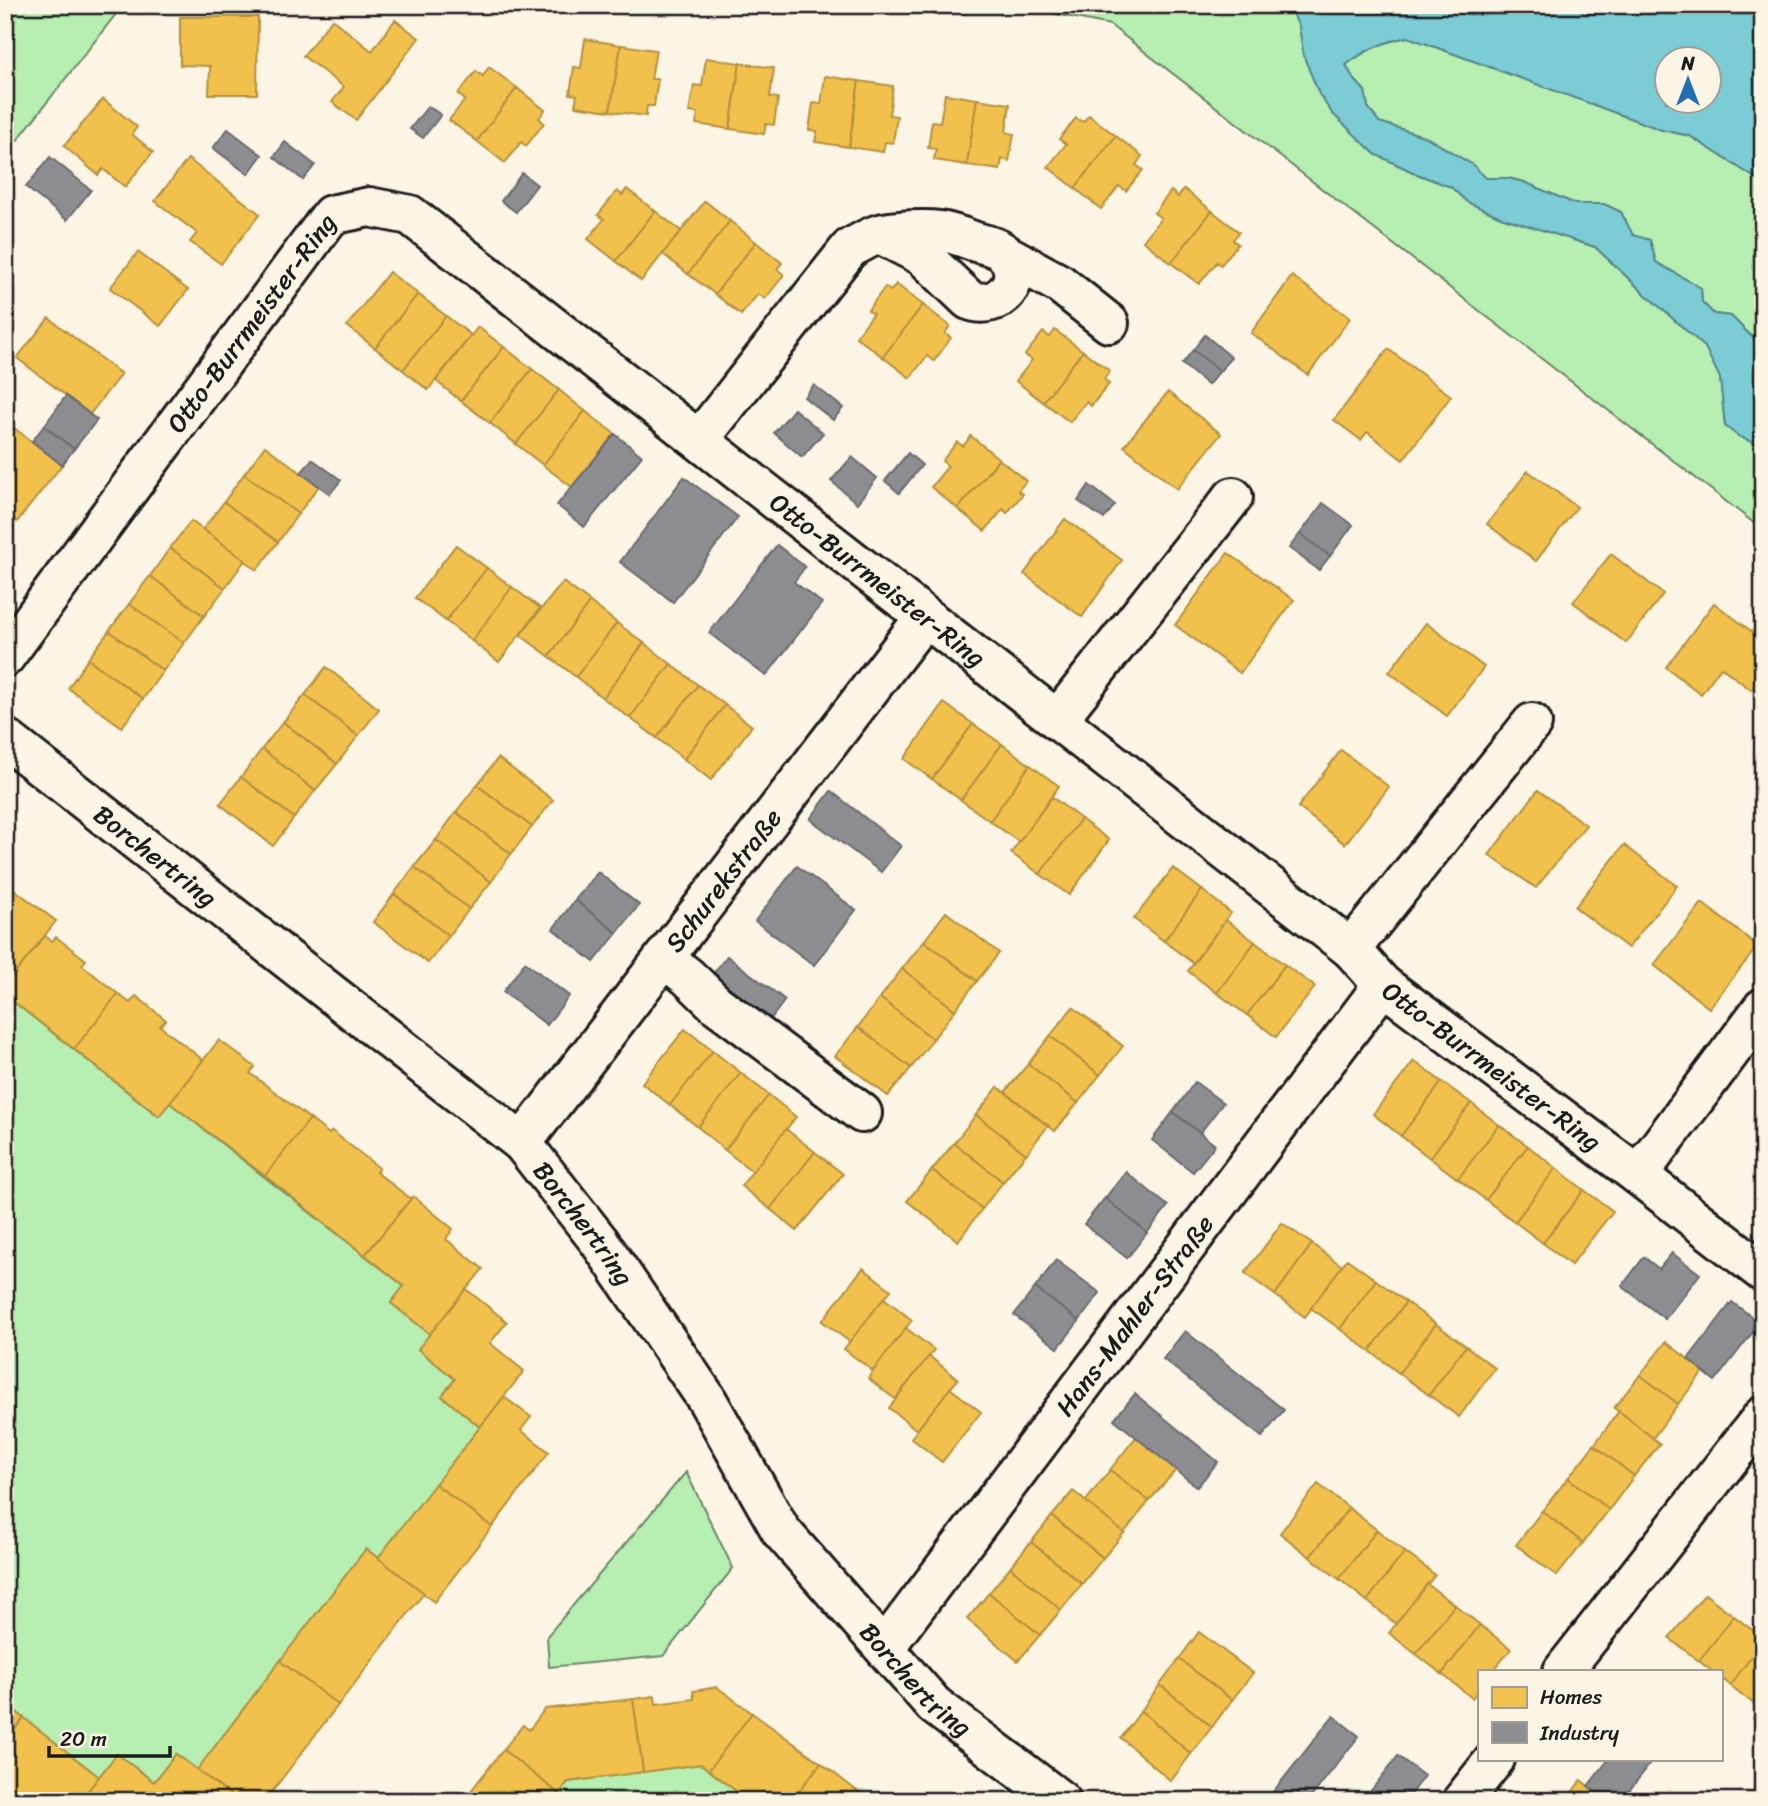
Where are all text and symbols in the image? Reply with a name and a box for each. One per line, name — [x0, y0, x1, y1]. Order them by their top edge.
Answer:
north arrow — [1652, 46, 1722, 116]
text: N — [1680, 47, 1695, 80]
street label: Otto-Burrmeister-Ring — [154, 203, 348, 443]
street label: Otto-Burrmeister-Ring — [759, 480, 996, 679]
street label: Borchertring — [83, 792, 228, 919]
street label: Schurekstraße — [653, 798, 794, 963]
street label: Otto-Burrmeister-Ring — [1372, 969, 1612, 1164]
street label: Borchertring — [521, 1150, 646, 1296]
street label: Hans-Mahler-Straße — [1043, 1204, 1226, 1426]
street label: Borchertring — [848, 1611, 982, 1749]
legend — [1478, 1670, 1722, 1760]
text: Homes — [1540, 1678, 1602, 1716]
text: Industry — [1539, 1714, 1619, 1752]
scale bar — [49, 1715, 170, 1759]
text: 20 m — [60, 1720, 107, 1758]

